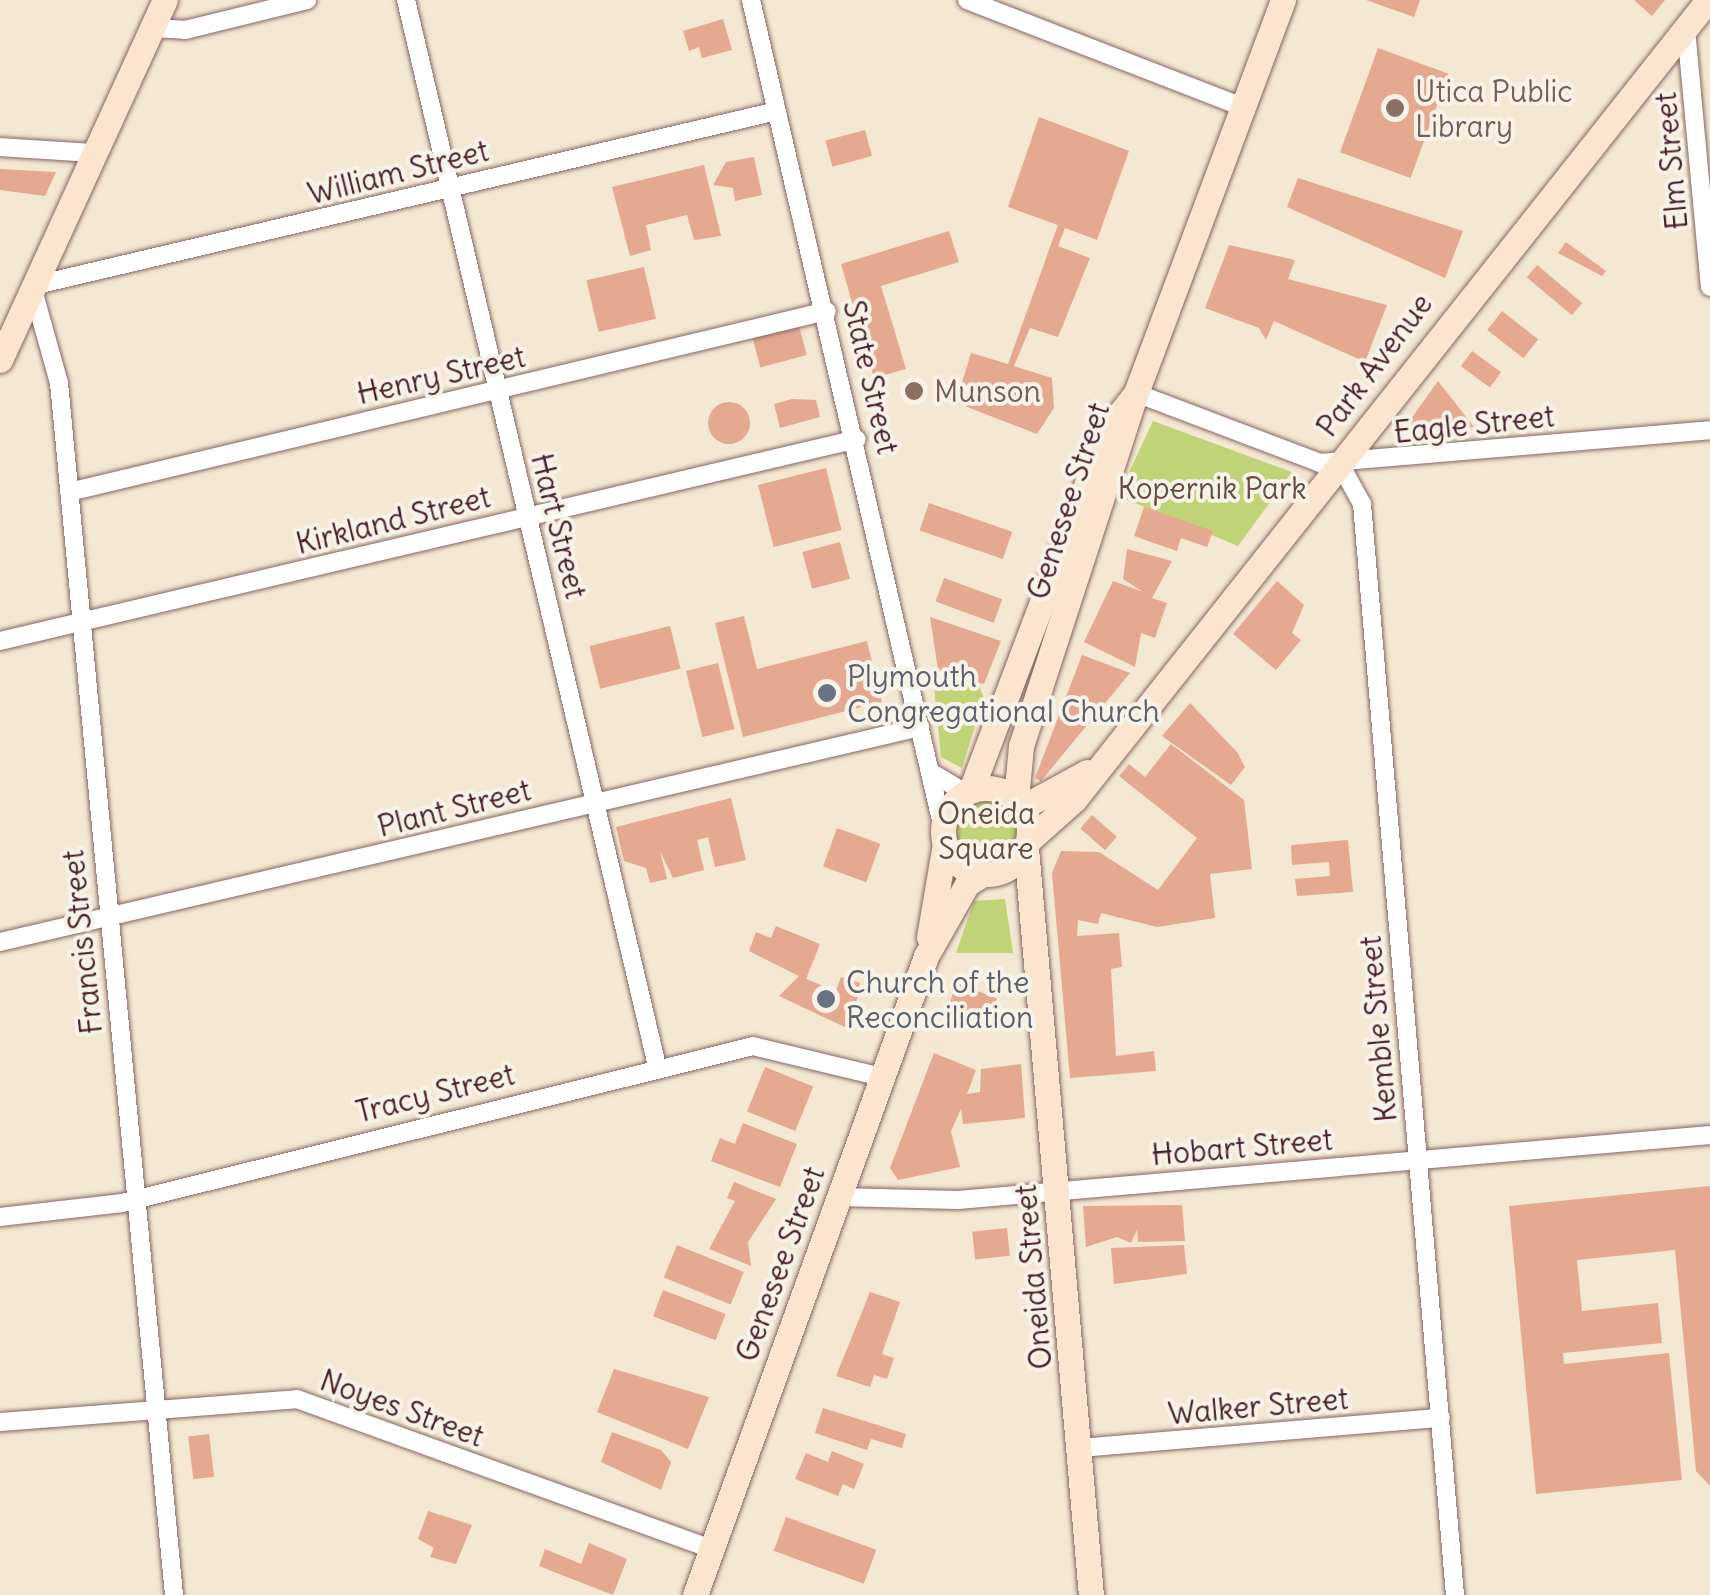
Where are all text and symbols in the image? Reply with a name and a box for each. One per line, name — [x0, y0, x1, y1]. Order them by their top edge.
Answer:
place label: Utica Public Library — [1415, 73, 1572, 144]
street label: Elm Street — [1647, 91, 1695, 231]
marker: Utica Public Library — [1384, 97, 1406, 119]
street label: William Street — [304, 132, 492, 212]
street label: Park Avenue — [1309, 286, 1439, 444]
street label: State Street — [836, 297, 906, 457]
street label: Henry Street — [353, 338, 529, 412]
place label: Munson — [934, 373, 1041, 409]
marker: Munson — [903, 380, 925, 402]
street label: Genesee Street — [1019, 398, 1117, 604]
street label: Eagle Street — [1392, 398, 1556, 450]
street label: Hart Street — [524, 450, 594, 602]
park label: Kopernik Park — [1117, 470, 1307, 506]
street label: Kirkland Street — [292, 478, 494, 562]
place label: Plymouth Congregational Church — [847, 658, 1160, 728]
marker: Plymouth Congregational Church — [816, 682, 838, 704]
street label: Plant Street — [374, 772, 534, 844]
park label: Oneida Square — [937, 795, 1035, 866]
street label: Francis Street — [54, 848, 110, 1036]
street label: Kemble Street — [1352, 934, 1404, 1124]
place label: Church of the Reconciliation — [846, 964, 1033, 1034]
marker: Church of the Reconciliation — [815, 988, 837, 1010]
street label: Tracy Street — [352, 1056, 518, 1130]
street label: Hobart Street — [1150, 1121, 1334, 1173]
street label: Genesee Street — [728, 1162, 832, 1366]
street label: Oneida Street — [1007, 1183, 1059, 1371]
street label: Noyes Street — [315, 1362, 489, 1454]
street label: Walker Street — [1166, 1380, 1350, 1432]

